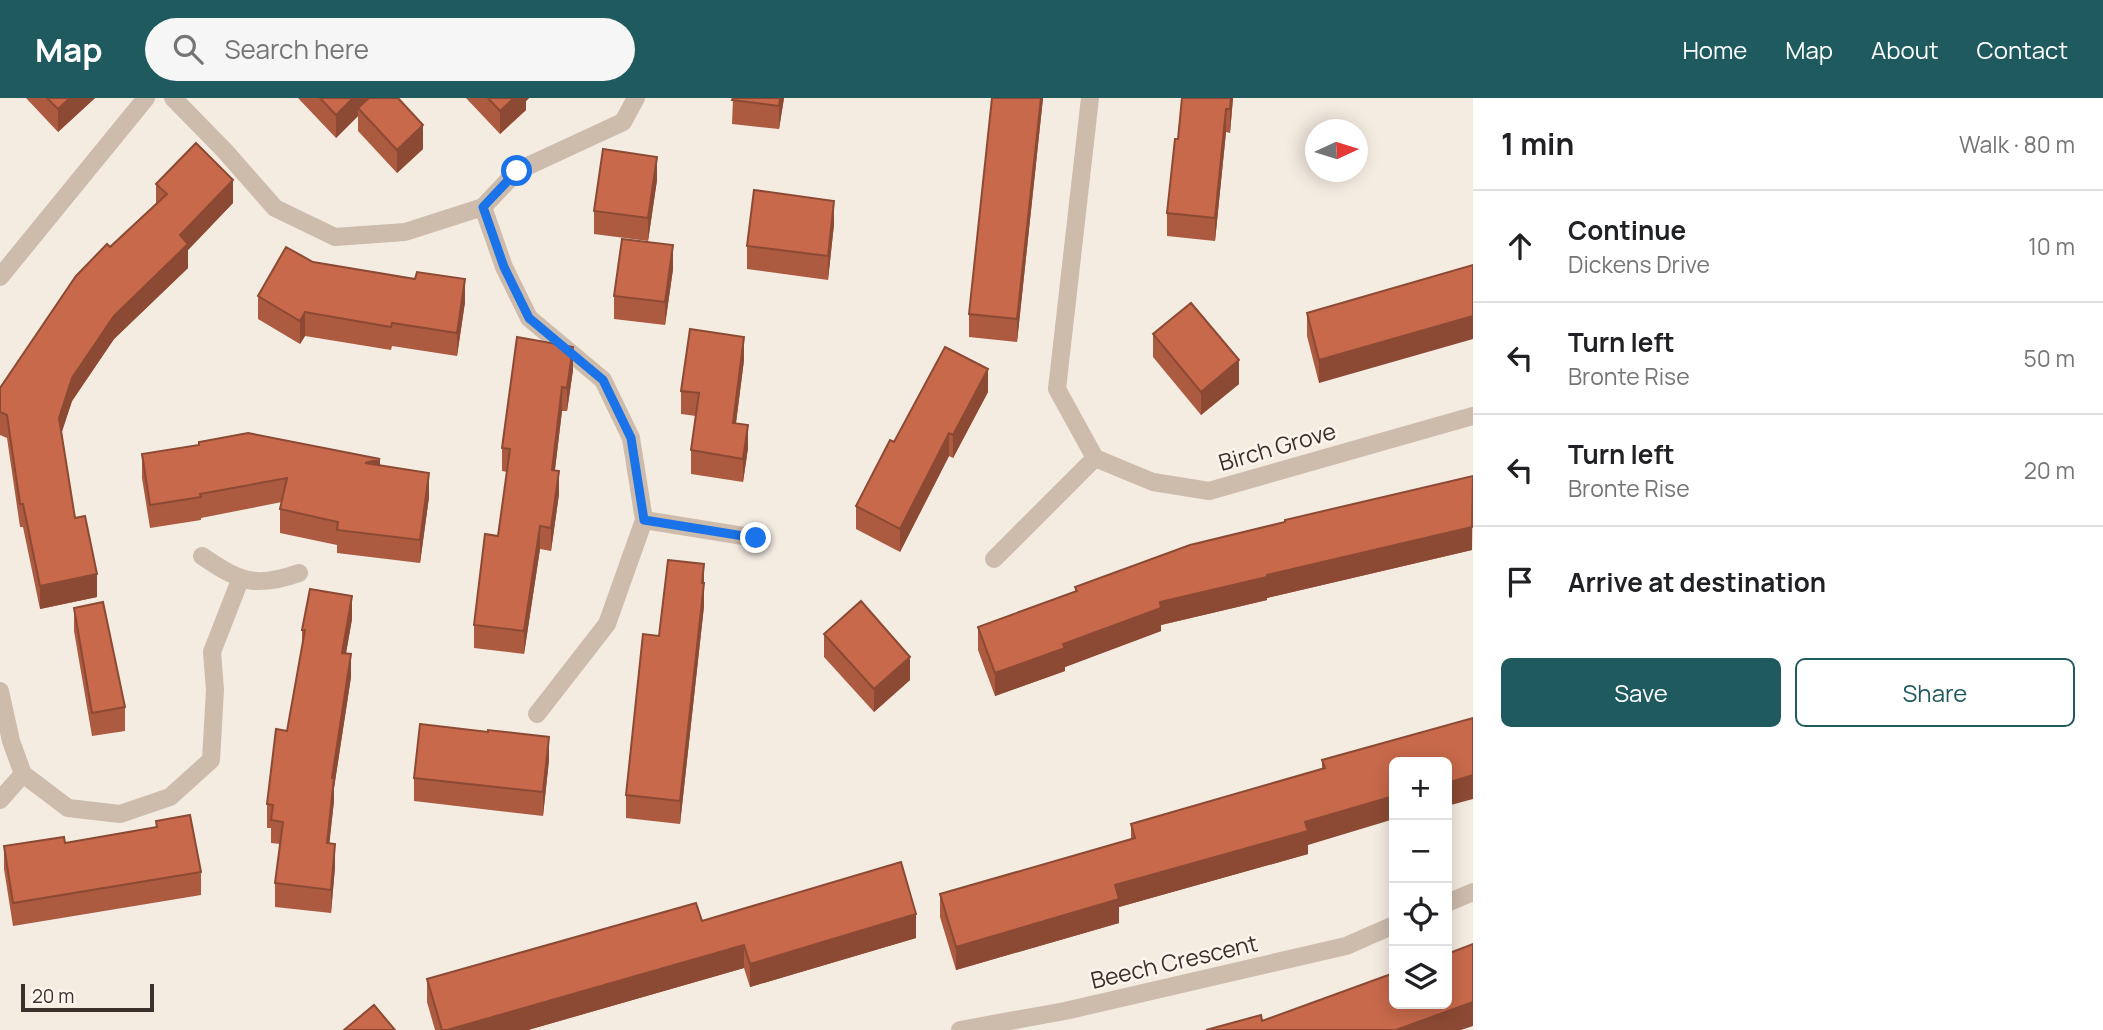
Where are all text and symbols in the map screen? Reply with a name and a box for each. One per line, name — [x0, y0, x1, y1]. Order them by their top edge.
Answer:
search box — [145, 18, 635, 81]
text: Map — [35, 27, 103, 72]
icon: search — [169, 30, 207, 68]
text: Search here — [225, 31, 369, 67]
text: Home — [1682, 33, 1747, 66]
text: Map — [1785, 33, 1833, 66]
text: About — [1871, 33, 1939, 66]
text: Contact — [1977, 33, 2068, 66]
north arrow — [1305, 119, 1368, 182]
text: 1 min — [1501, 123, 1574, 164]
text: Walk · 80 m — [1959, 128, 2075, 160]
route start — [501, 155, 532, 186]
text: Continue — [1568, 212, 1686, 248]
icon: ahead — [1501, 227, 1539, 265]
text: 10 m — [2028, 230, 2075, 262]
text: Dickens Drive — [1568, 248, 1710, 280]
text: Turn left — [1568, 324, 1675, 360]
icon: left — [1501, 339, 1539, 377]
text: 50 m — [2024, 342, 2075, 374]
text: Bronte Rise — [1568, 360, 1690, 392]
street label: Birch Grove — [1215, 414, 1339, 478]
text: Turn left — [1568, 436, 1675, 472]
icon: left — [1501, 451, 1539, 489]
text: 20 m — [2024, 454, 2075, 486]
text: Bronte Rise — [1568, 472, 1690, 504]
route end — [740, 522, 771, 553]
icon: arrive — [1501, 563, 1539, 601]
text: Arrive at destination — [1568, 564, 1826, 600]
button: Save — [1501, 658, 1781, 727]
button: Share — [1795, 658, 2075, 727]
map controls — [1389, 757, 1452, 1009]
button: + — [1389, 757, 1452, 820]
button: − — [1389, 820, 1452, 883]
button: locate — [1389, 883, 1452, 946]
street label: Beech Crescent — [1087, 926, 1261, 996]
button: layers — [1389, 946, 1452, 1009]
scale bar — [21, 981, 154, 1013]
text: 20 m — [32, 983, 74, 1009]

